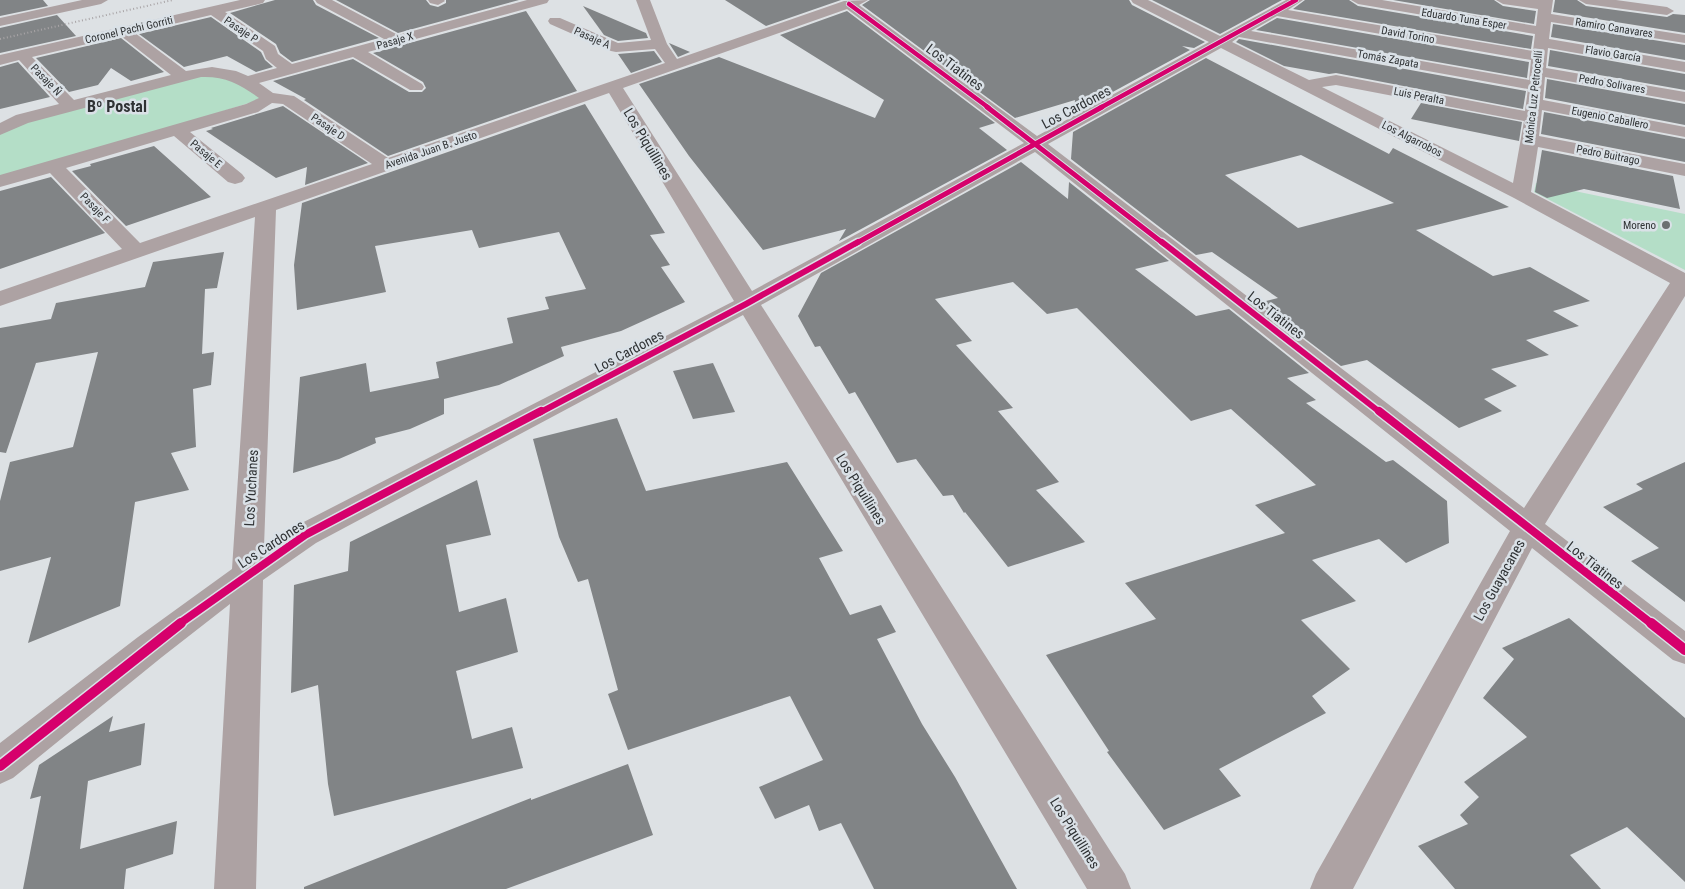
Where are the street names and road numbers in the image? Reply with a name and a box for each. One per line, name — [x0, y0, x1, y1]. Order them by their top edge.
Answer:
street label: Eduardo Tuna Esper — [1420, 6, 1508, 32]
street label: Coronel Pachi Gorriti — [84, 14, 174, 46]
street label: Pasaje P — [222, 14, 260, 46]
street label: Ramiro Canavares — [1574, 15, 1654, 41]
street label: Pasaje A — [572, 24, 613, 52]
street label: David Torino — [1380, 24, 1436, 46]
street label: Pasaje X — [375, 30, 415, 52]
street label: Los Tiatines — [923, 40, 987, 94]
street label: Flavio García — [1584, 43, 1642, 65]
street label: Tomás Zapata — [1356, 47, 1420, 71]
street label: Mónica Luz Petrocelli — [1523, 50, 1545, 144]
street label: Pasaje Ñ — [28, 62, 64, 98]
street label: Pedro Solivares — [1578, 72, 1646, 96]
street label: Los Cardones — [1039, 82, 1113, 132]
street label: Luis Peralta — [1393, 85, 1445, 107]
street label: Eugenio Caballero — [1570, 104, 1650, 132]
street label: Los Piquillines — [620, 105, 676, 183]
street label: Pasaje D — [309, 111, 347, 143]
street label: Los Algarrobos — [1380, 118, 1444, 160]
street label: Avenida Juan B. Justo — [383, 128, 479, 172]
street label: Pasaje E — [188, 137, 225, 171]
street label: Pedro Buitrago — [1575, 142, 1641, 168]
street label: Pasaje F — [77, 190, 113, 226]
street label: Los Tiatines — [1245, 288, 1307, 342]
street label: Los Cardones — [592, 326, 666, 376]
street label: Los Yuchanes — [241, 449, 261, 527]
street label: Los Piquillines — [833, 451, 889, 527]
street label: Los Cardones — [235, 517, 307, 571]
street label: Los Guayacanes — [1470, 537, 1528, 623]
street label: Los Tiatines — [1564, 538, 1626, 592]
street label: Los Piquillines — [1047, 795, 1103, 871]

